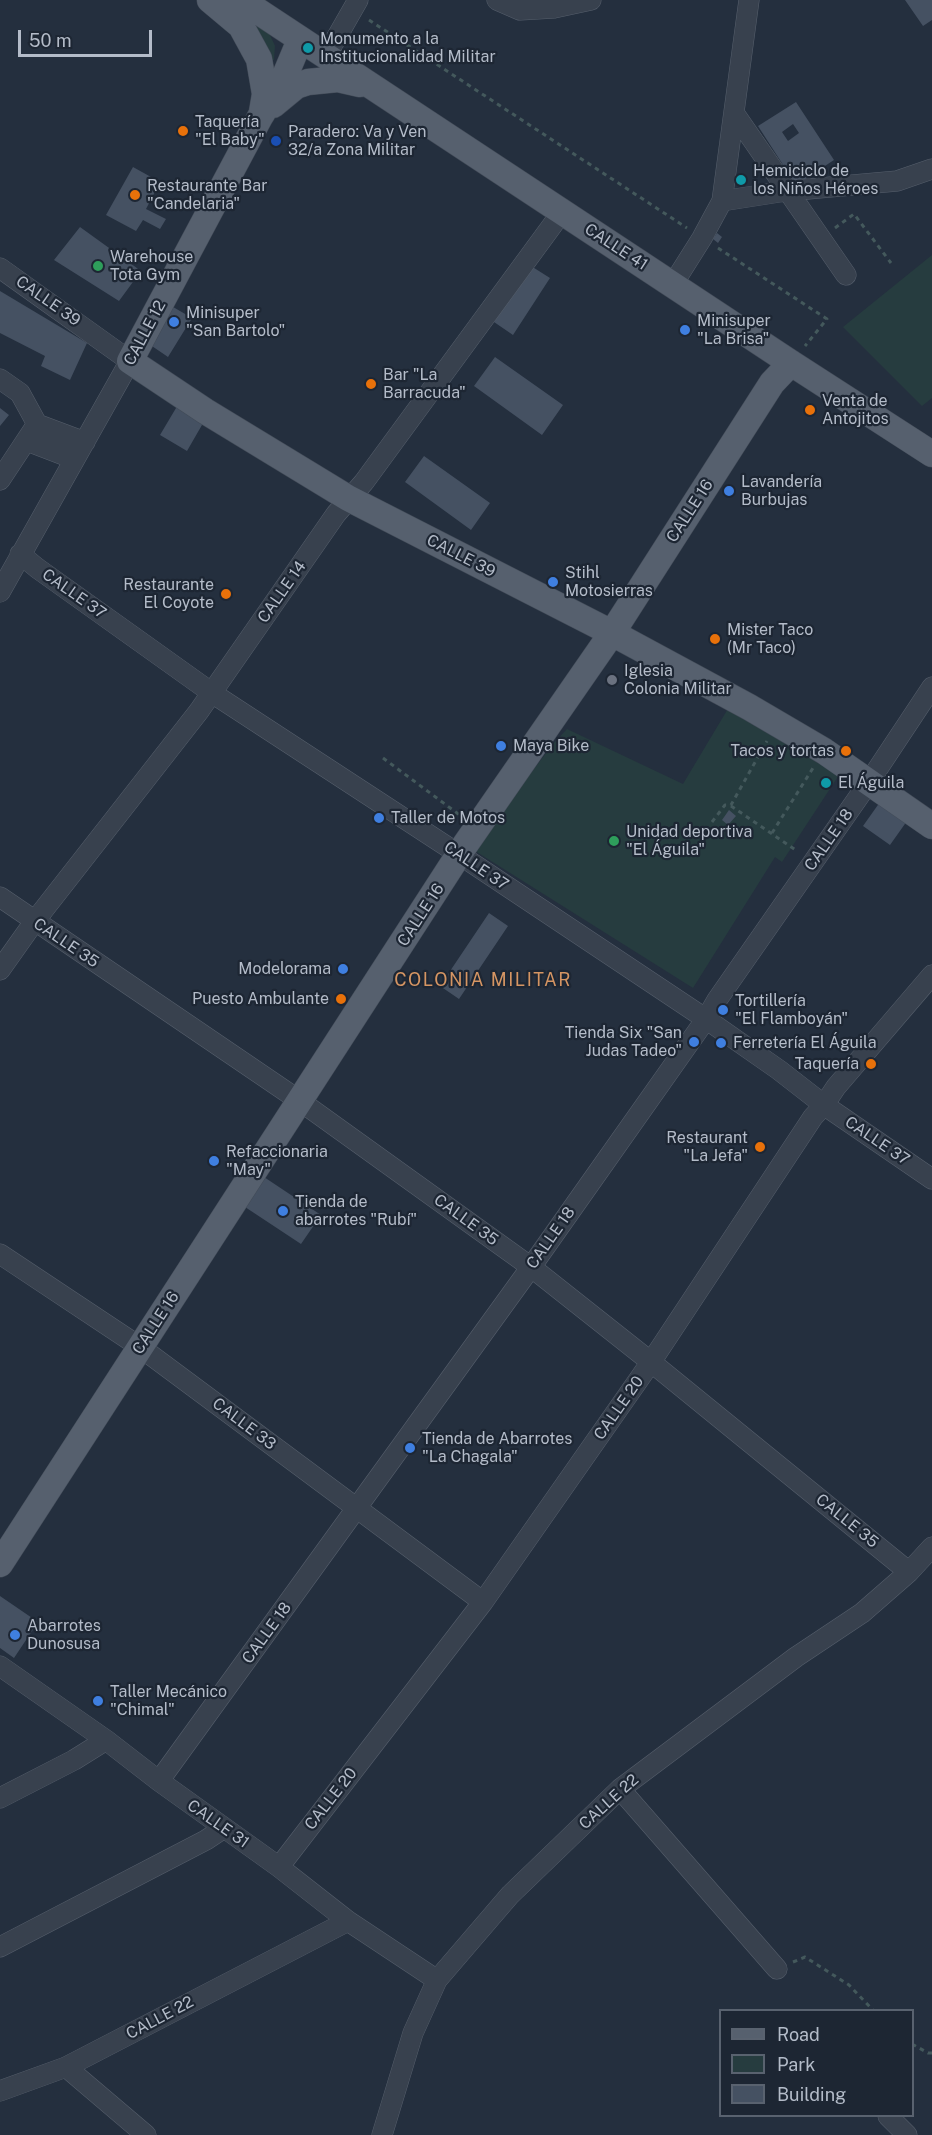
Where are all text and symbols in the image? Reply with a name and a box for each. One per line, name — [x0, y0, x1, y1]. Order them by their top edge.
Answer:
scale bar — [21, 18, 154, 56]
place label: Monumento a la Institucionalidad Militar — [320, 29, 496, 67]
text: 50 m — [29, 30, 72, 51]
marker: Monumento a la Institucionalidad Militar — [301, 41, 315, 55]
place label: Taquería "El Baby" — [195, 112, 265, 150]
place label: Paradero: Va y Ven 32/a Zona Militar — [288, 122, 427, 160]
marker: Taquería "El Baby" — [176, 124, 190, 138]
marker: Paradero: Va y Ven 32/a Zona Militar — [269, 134, 283, 148]
place label: Hemiciclo de los Niños Héroes — [753, 161, 878, 199]
marker: Hemiciclo de los Niños Héroes — [734, 173, 748, 187]
place label: Restaurante Bar "Candelaria" — [147, 176, 267, 214]
marker: Restaurante Bar "Candelaria" — [128, 188, 142, 202]
street label: CALLE 41 — [581, 220, 651, 274]
place label: Warehouse Tota Gym — [110, 247, 193, 285]
marker: Warehouse Tota Gym — [91, 259, 105, 273]
street label: CALLE 39 — [12, 272, 84, 330]
street label: CALLE 12 — [120, 297, 170, 369]
place label: Minisuper "San Bartolo" — [186, 303, 285, 341]
place label: Minisuper "La Brisa" — [697, 311, 771, 349]
marker: Minisuper "San Bartolo" — [167, 315, 181, 329]
marker: Minisuper "La Brisa" — [678, 323, 692, 337]
place label: Bar "La Barracuda" — [383, 365, 466, 403]
marker: Bar "La Barracuda" — [364, 377, 378, 391]
place label: Venta de Antojitos — [822, 391, 889, 429]
marker: Venta de Antojitos — [803, 403, 817, 417]
place label: Lavandería Burbujas — [741, 472, 822, 510]
street label: CALLE 16 — [663, 476, 717, 546]
marker: Lavandería Burbujas — [722, 484, 736, 498]
street label: CALLE 39 — [423, 531, 499, 581]
street label: CALLE 14 — [254, 557, 310, 627]
place label: Stihl Motosierras — [565, 563, 653, 601]
street label: CALLE 37 — [38, 565, 110, 623]
place label: Restaurante El Coyote — [123, 575, 214, 613]
marker: Stihl Motosierras — [546, 575, 560, 589]
marker: Restaurante El Coyote — [219, 587, 233, 601]
place label: Mister Taco (Mr Taco) — [727, 620, 813, 658]
marker: Mister Taco (Mr Taco) — [708, 632, 722, 646]
place label: Iglesia Colonia Militar — [624, 661, 732, 699]
marker: Iglesia Colonia Militar — [605, 673, 619, 687]
place label: Maya Bike — [513, 736, 589, 756]
marker: Maya Bike — [494, 739, 508, 753]
place label: Tacos y tortas — [730, 741, 834, 761]
marker: Tacos y tortas — [839, 744, 853, 758]
place label: El Águila — [838, 773, 904, 793]
marker: El Águila — [819, 776, 833, 790]
street label: CALLE 18 — [801, 805, 857, 875]
place label: Taller de Motos — [391, 808, 505, 828]
marker: Taller de Motos — [372, 811, 386, 825]
place label: Unidad deportiva "El Águila" — [626, 822, 752, 860]
marker: Unidad deportiva "El Águila" — [607, 834, 621, 848]
street label: CALLE 37 — [440, 837, 512, 895]
street label: CALLE 16 — [394, 880, 448, 950]
street label: CALLE 35 — [30, 914, 102, 972]
place label: Modelorama — [238, 959, 331, 979]
marker: Modelorama — [336, 962, 350, 976]
district label: COLONIA MILITAR — [394, 969, 572, 991]
place label: Puesto Ambulante — [192, 989, 329, 1009]
place label: Tortillería "El Flamboyán" — [735, 991, 848, 1029]
marker: Puesto Ambulante — [334, 992, 348, 1006]
marker: Tortillería "El Flamboyán" — [716, 1003, 730, 1017]
place label: Tienda Six "San Judas Tadeo" — [565, 1023, 682, 1061]
place label: Ferretería El Águila — [733, 1033, 877, 1053]
marker: Tienda Six "San Judas Tadeo" — [687, 1035, 701, 1049]
marker: Ferretería El Águila — [714, 1036, 728, 1050]
place label: Taquería — [795, 1054, 859, 1074]
marker: Taquería — [864, 1057, 878, 1071]
street label: CALLE 37 — [841, 1112, 913, 1170]
place label: Restaurant "La Jefa" — [666, 1128, 748, 1166]
marker: Restaurant "La Jefa" — [753, 1140, 767, 1154]
place label: Refaccionaria "May" — [226, 1142, 328, 1180]
marker: Refaccionaria "May" — [207, 1154, 221, 1168]
street label: CALLE 35 — [430, 1190, 502, 1250]
place label: Tienda de abarrotes "Rubí" — [295, 1192, 417, 1230]
street label: CALLE 18 — [523, 1203, 579, 1273]
marker: Tienda de abarrotes "Rubí" — [276, 1204, 290, 1218]
street label: CALLE 16 — [129, 1288, 183, 1358]
street label: CALLE 20 — [590, 1372, 648, 1444]
street label: CALLE 33 — [208, 1394, 280, 1454]
place label: Tienda de Abarrotes "La Chagala" — [422, 1429, 572, 1467]
marker: Tienda de Abarrotes "La Chagala" — [403, 1441, 417, 1455]
street label: CALLE 35 — [812, 1490, 882, 1552]
street label: CALLE 18 — [238, 1599, 296, 1667]
place label: Abarrotes Dunosusa — [27, 1616, 101, 1654]
marker: Abarrotes Dunosusa — [8, 1628, 22, 1642]
place label: Taller Mecánico "Chimal" — [110, 1682, 227, 1720]
marker: Taller Mecánico "Chimal" — [91, 1694, 105, 1708]
street label: CALLE 20 — [301, 1764, 361, 1834]
street label: CALLE 22 — [575, 1770, 643, 1834]
street label: CALLE 31 — [183, 1796, 253, 1852]
street label: CALLE 22 — [123, 1992, 197, 2044]
legend — [719, 2009, 914, 2117]
text: Road — [777, 2024, 820, 2045]
text: Park — [777, 2054, 815, 2075]
text: Building — [777, 2084, 846, 2105]

